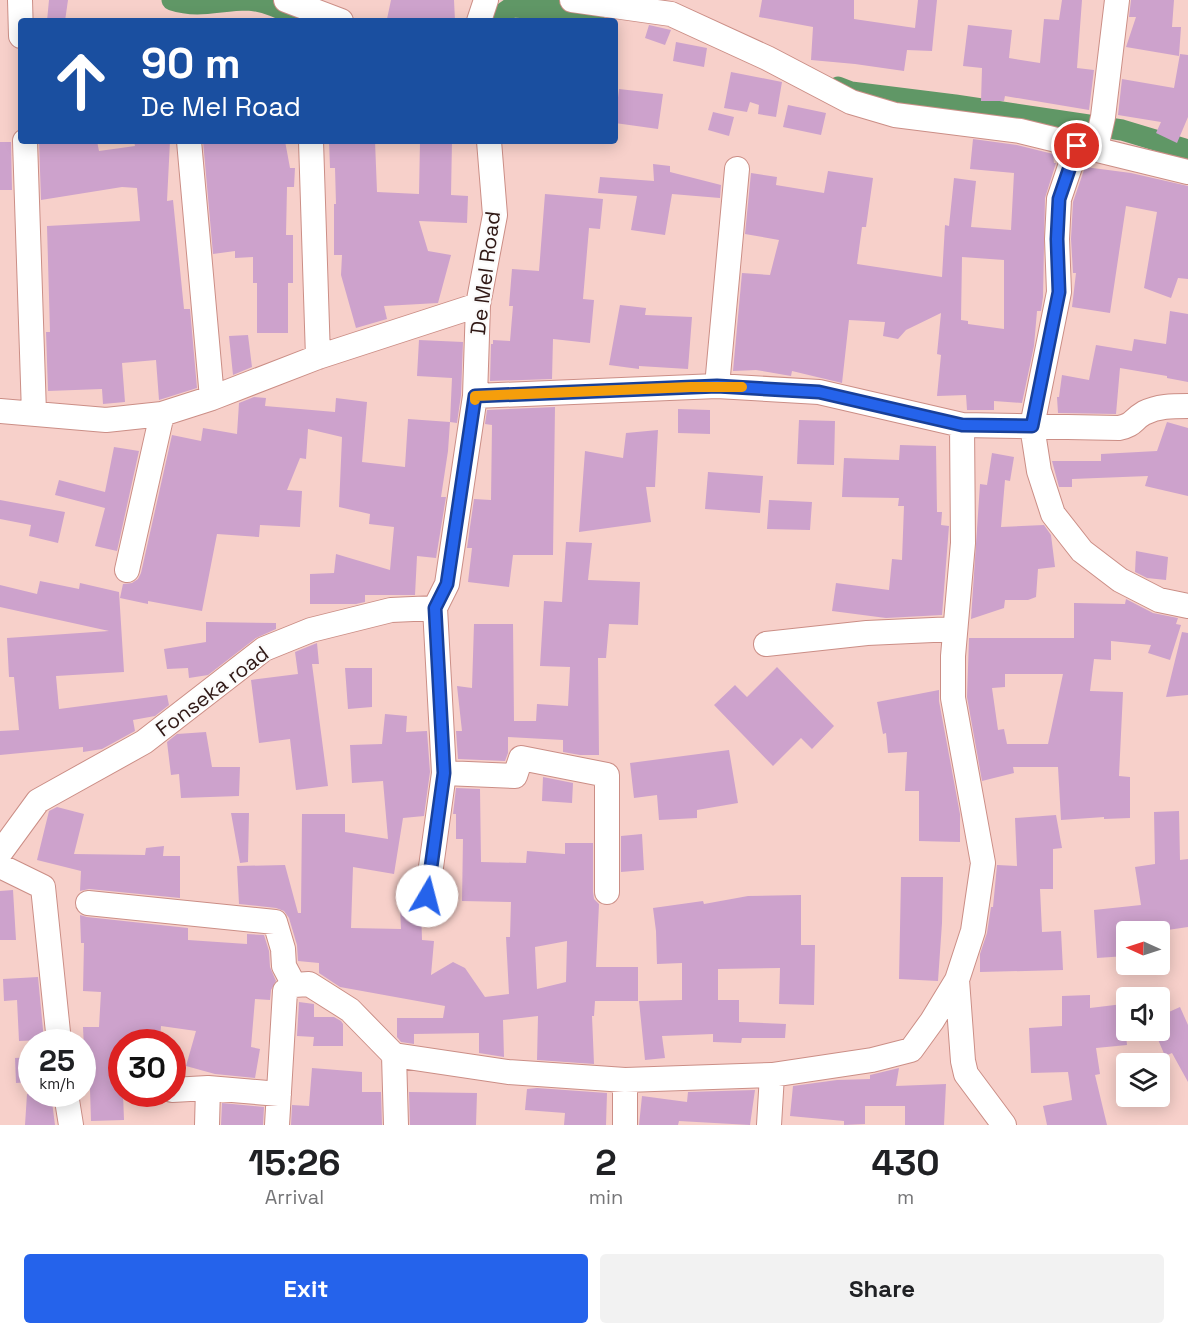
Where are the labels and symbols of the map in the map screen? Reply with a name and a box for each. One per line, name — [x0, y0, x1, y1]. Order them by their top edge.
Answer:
pin — [1051, 120, 1102, 171]
street label: De Mel Road — [464, 210, 506, 336]
street label: Fonseka road — [150, 640, 274, 742]
position arrow — [395, 864, 459, 928]
north arrow — [1116, 921, 1170, 975]
speed limit sign: 30 — [108, 1029, 186, 1107]

